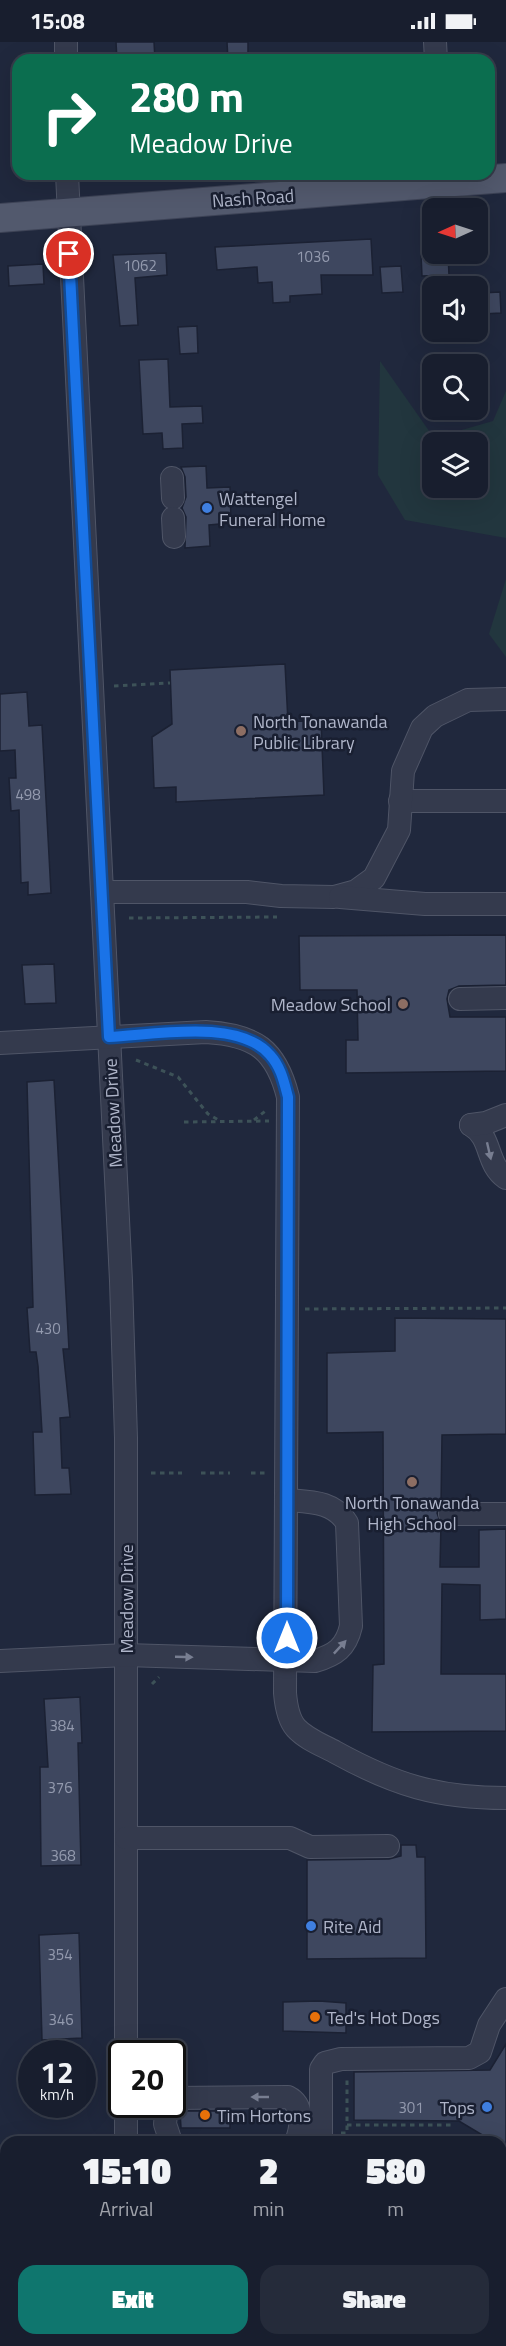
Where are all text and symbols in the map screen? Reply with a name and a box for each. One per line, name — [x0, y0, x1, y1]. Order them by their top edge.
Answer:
text: 15:08 — [30, 4, 85, 38]
text: 280 m — [129, 64, 244, 128]
icon: right — [30, 78, 108, 156]
text: Meadow Drive — [129, 122, 293, 163]
street label: Nash Road — [211, 182, 295, 214]
north arrow — [422, 198, 488, 264]
map controls — [422, 198, 488, 498]
pin — [43, 228, 94, 279]
icon: arrive — [52, 237, 85, 270]
house number: 1036 — [296, 245, 330, 268]
house number: 1062 — [123, 254, 157, 277]
button: sound — [422, 276, 488, 342]
button: search — [422, 354, 488, 420]
button: layers — [422, 432, 488, 498]
place label: Wattengel Funeral Home — [219, 485, 326, 533]
marker: Wattengel Funeral Home — [200, 501, 214, 515]
place label: North Tonawanda Public Library — [253, 708, 388, 756]
marker: North Tonawanda Public Library — [234, 724, 248, 738]
house number: 498 — [15, 783, 41, 806]
place label: Meadow School — [271, 991, 391, 1018]
marker: Meadow School — [396, 997, 410, 1011]
street label: Meadow Drive — [97, 1058, 129, 1168]
one-way arrow — [485, 1142, 495, 1160]
house number: 430 — [35, 1317, 61, 1340]
marker: North Tonawanda High School — [405, 1475, 419, 1489]
place label: North Tonawanda High School — [345, 1489, 479, 1537]
street label: Meadow Drive — [113, 1544, 140, 1654]
position arrow — [255, 1606, 319, 1670]
one-way arrow — [333, 1640, 347, 1655]
one-way arrow — [175, 1652, 194, 1662]
house number: 384 — [49, 1714, 75, 1737]
house number: 376 — [47, 1776, 73, 1799]
house number: 368 — [50, 1844, 76, 1867]
place label: Rite Aid — [323, 1913, 382, 1940]
marker: Rite Aid — [304, 1919, 318, 1933]
house number: 354 — [47, 1943, 73, 1966]
place label: Ted's Hot Dogs — [327, 2004, 440, 2031]
house number: 346 — [48, 2008, 74, 2031]
marker: Ted's Hot Dogs — [308, 2010, 322, 2024]
speed limit sign: 20 — [108, 2040, 186, 2118]
text: 12 — [40, 2049, 74, 2095]
text: km/h — [40, 2083, 74, 2106]
one-way arrow — [250, 2092, 269, 2102]
place label: Tops — [440, 2094, 475, 2121]
house number: 301 — [398, 2096, 424, 2119]
marker: Tops — [480, 2100, 494, 2114]
place label: Tim Hortons — [217, 2102, 311, 2129]
marker: Tim Hortons — [198, 2108, 212, 2122]
text: 15:10 — [82, 2143, 171, 2198]
text: 2 — [259, 2143, 278, 2198]
text: 580 — [366, 2143, 425, 2198]
text: Arrival — [99, 2193, 153, 2224]
text: min — [253, 2193, 284, 2224]
text: m — [387, 2193, 404, 2224]
button: Exit — [18, 2265, 248, 2334]
button: Share — [260, 2265, 489, 2334]

